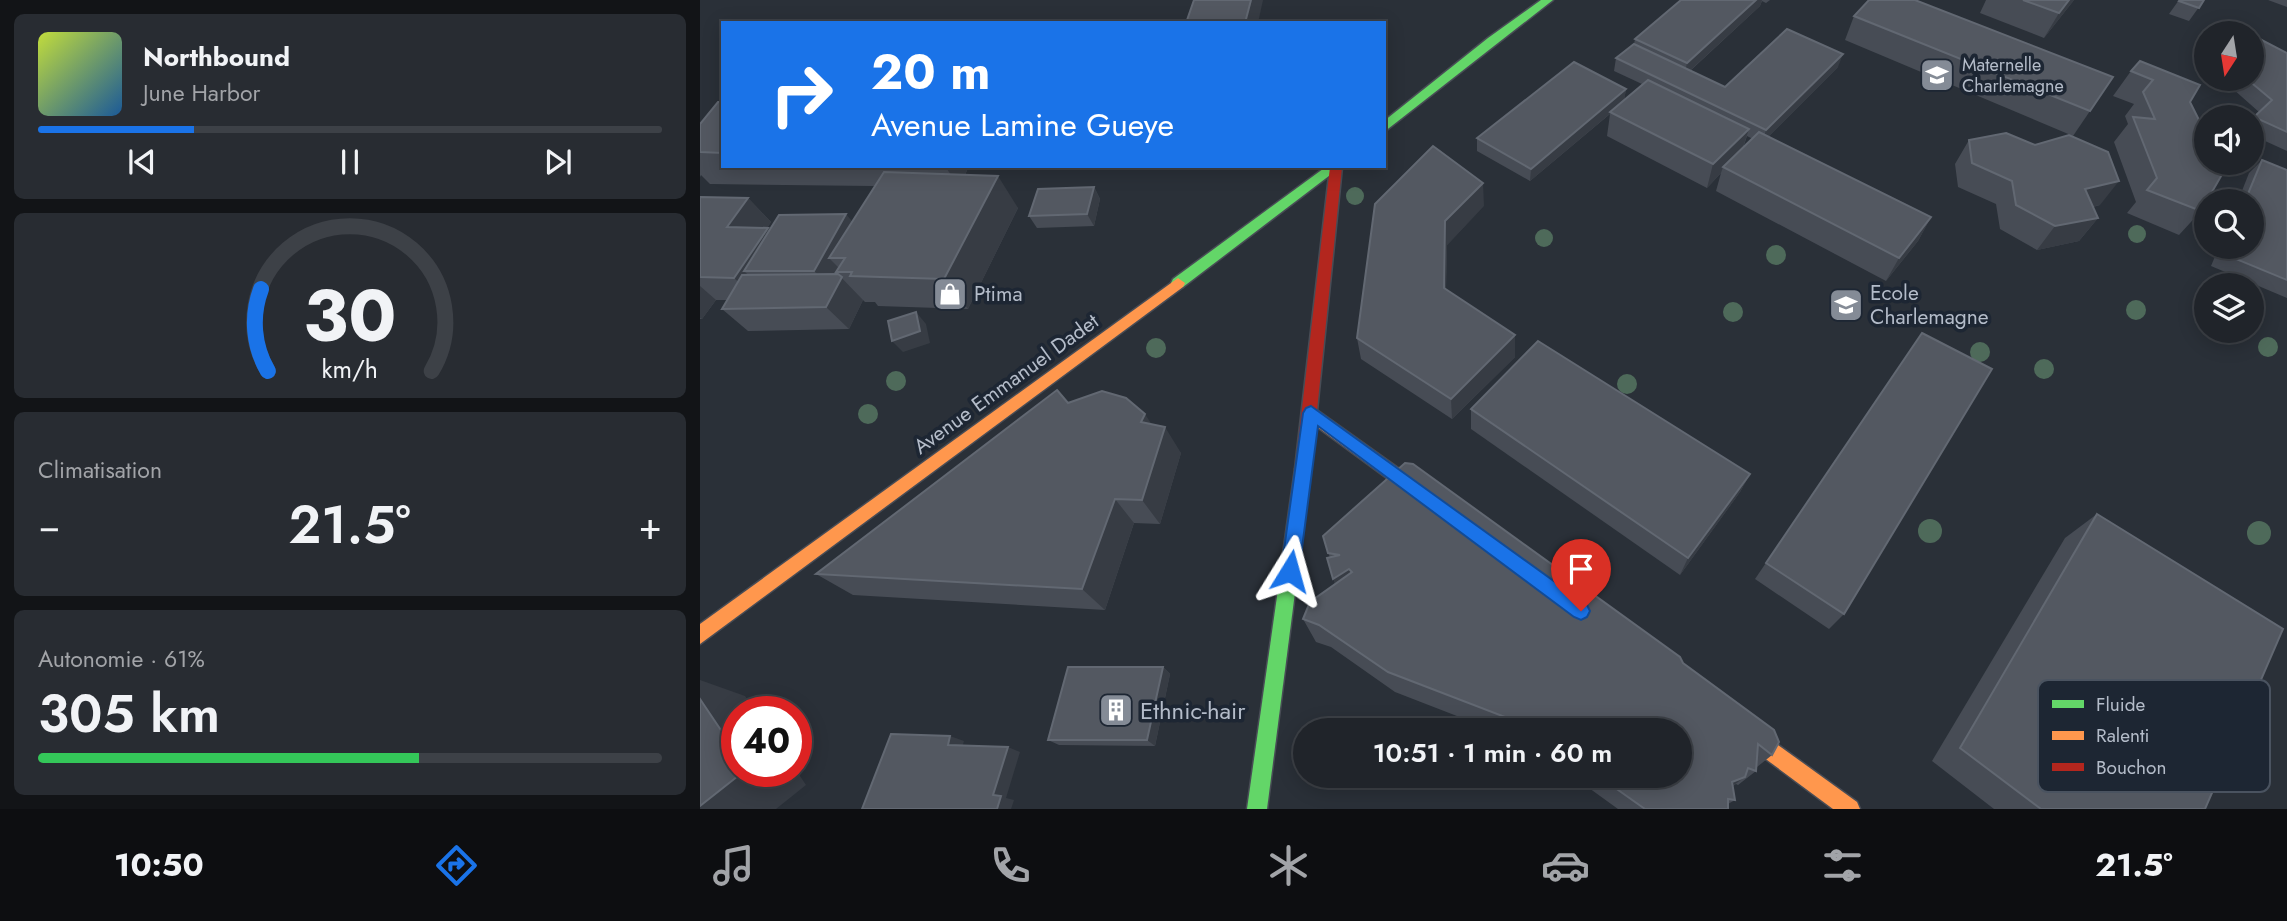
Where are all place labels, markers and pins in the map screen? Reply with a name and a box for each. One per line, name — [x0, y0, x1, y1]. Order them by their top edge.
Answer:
place label: Maternelle Charlemagne — [1962, 52, 2064, 99]
school or university icon: Maternelle Charlemagne — [1918, 56, 1956, 94]
shop icon: Ptima — [931, 275, 969, 313]
place label: Ecole Charlemagne — [1870, 278, 1989, 332]
place label: Ptima — [974, 279, 1023, 309]
school or university icon: Ecole Charlemagne — [1827, 286, 1865, 324]
pin — [1551, 539, 1611, 611]
building icon: Ethnic-hair — [1097, 691, 1135, 729]
place label: Ethnic-hair — [1140, 693, 1246, 728]

